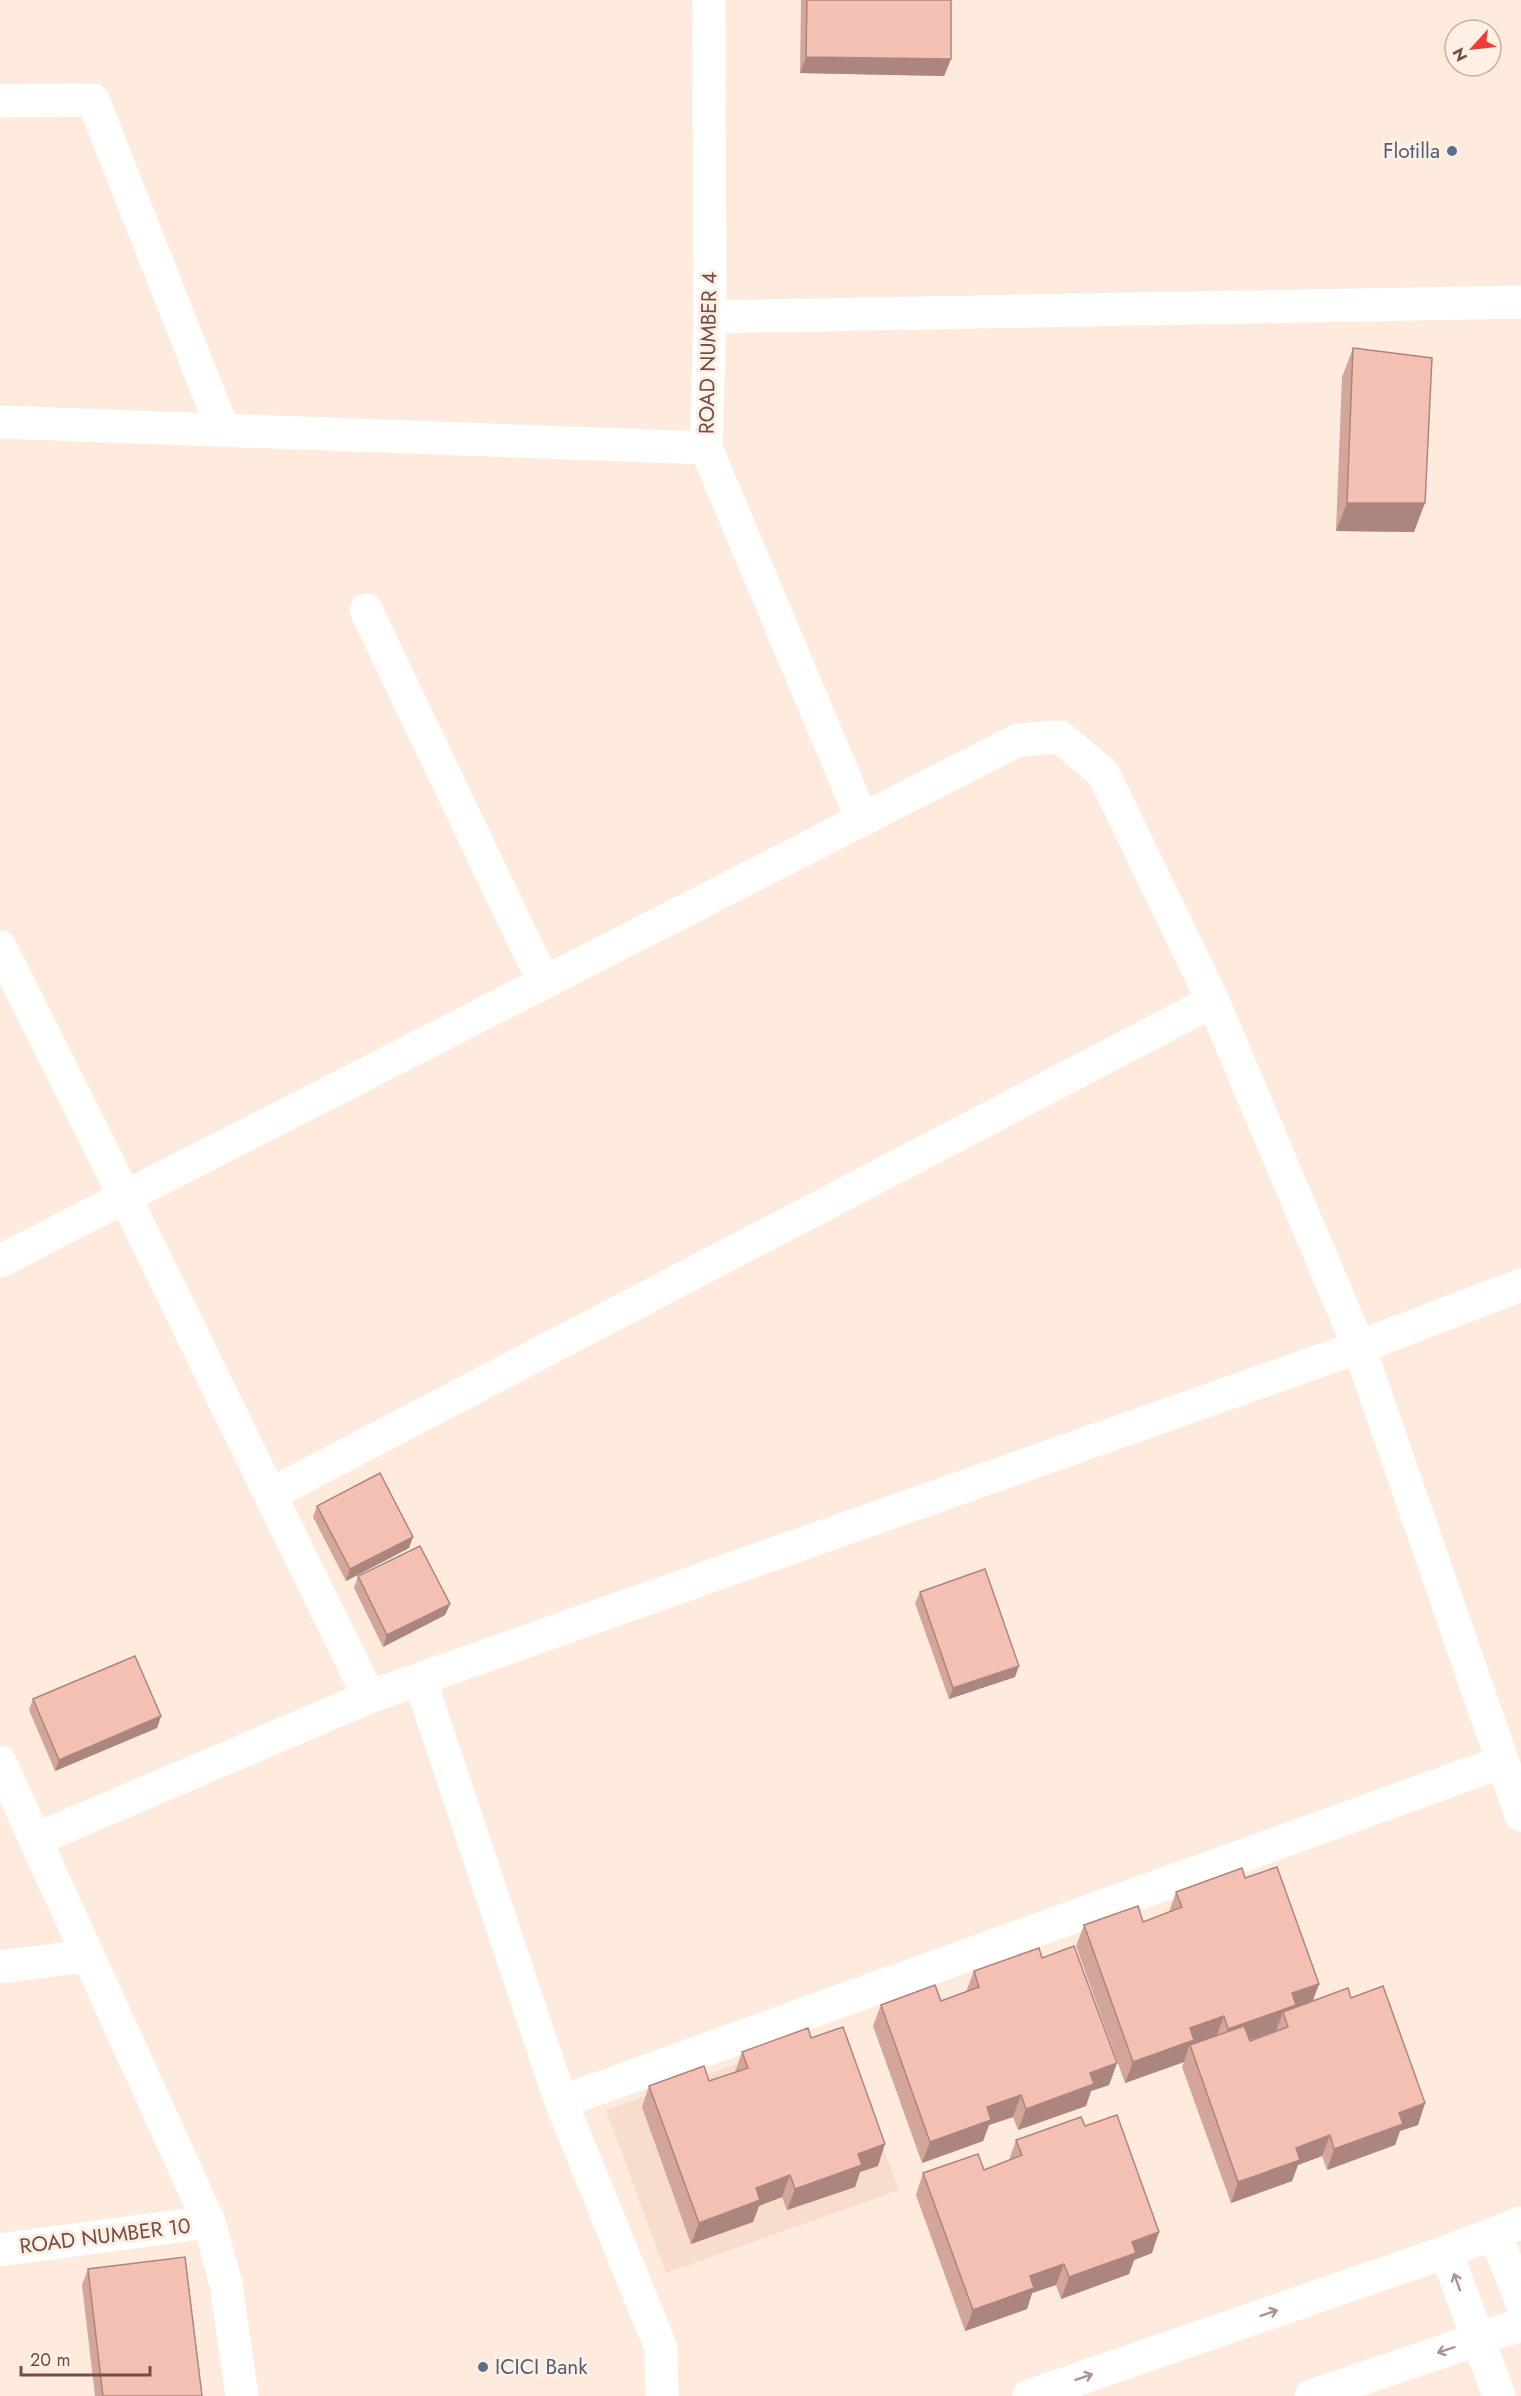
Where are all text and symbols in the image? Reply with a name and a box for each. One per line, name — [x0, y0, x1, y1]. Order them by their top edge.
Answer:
north arrow — [1443, 18, 1503, 78]
text: N — [1447, 44, 1473, 65]
place label: Flotilla — [1383, 136, 1440, 166]
marker: Flotilla — [1445, 144, 1459, 158]
street label: ROAD NUMBER 4 — [692, 272, 724, 434]
street label: ROAD NUMBER 10 — [18, 2211, 192, 2261]
one-way arrow — [1450, 2273, 1461, 2292]
one-way arrow — [1259, 2307, 1278, 2318]
scale bar — [21, 2339, 150, 2377]
one-way arrow — [1437, 2345, 1456, 2356]
text: 20 m — [30, 2347, 70, 2373]
place label: ICICI Bank — [495, 2352, 588, 2382]
marker: ICICI Bank — [476, 2360, 490, 2374]
one-way arrow — [1074, 2371, 1093, 2382]

